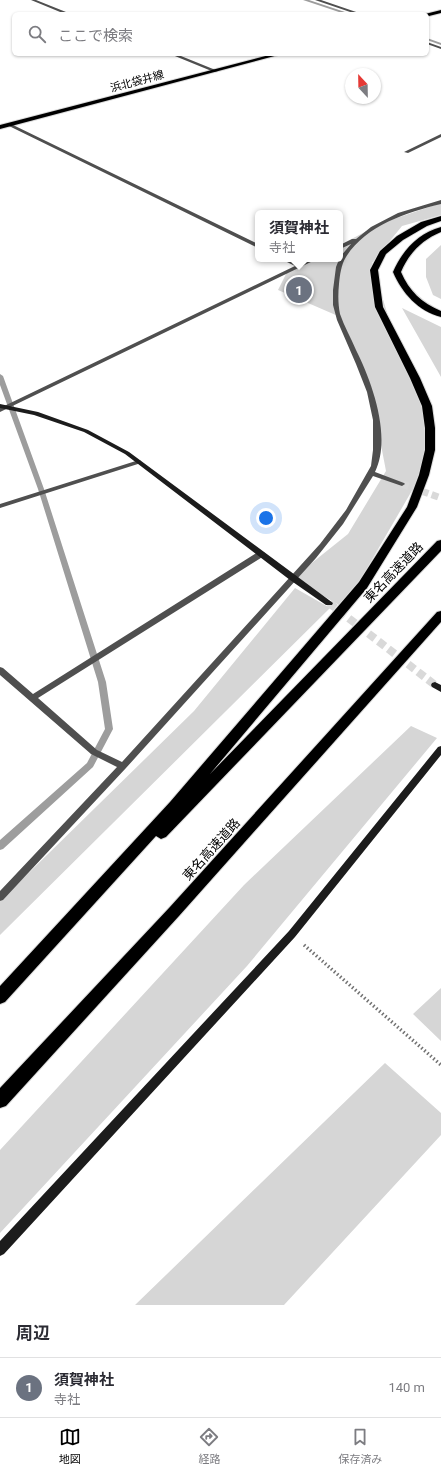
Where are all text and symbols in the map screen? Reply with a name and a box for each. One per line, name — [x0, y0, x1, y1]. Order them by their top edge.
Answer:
search box — [12, 12, 429, 56]
icon: search — [26, 23, 48, 45]
text: ここで検索 — [58, 27, 133, 45]
street label: 浜北袋井線 — [109, 68, 165, 95]
north arrow — [345, 68, 381, 104]
popup — [255, 210, 343, 262]
text: 須賀神社 — [269, 219, 329, 237]
text: 寺社 — [269, 240, 295, 255]
pin: 1 — [286, 275, 312, 305]
your location — [256, 508, 276, 528]
street label: 東名高速道路 — [361, 539, 426, 606]
street label: 東名高速道路 — [180, 815, 243, 883]
text: 周辺 — [16, 1323, 50, 1343]
text: 須賀神社 — [54, 1371, 114, 1389]
text: 1 — [25, 1380, 33, 1395]
text: 140 m — [388, 1380, 425, 1395]
text: 寺社 — [54, 1392, 80, 1407]
tab: 地図 — [59, 1426, 81, 1466]
tab: 経路 — [198, 1426, 220, 1466]
tab: 保存済み — [338, 1426, 382, 1466]

